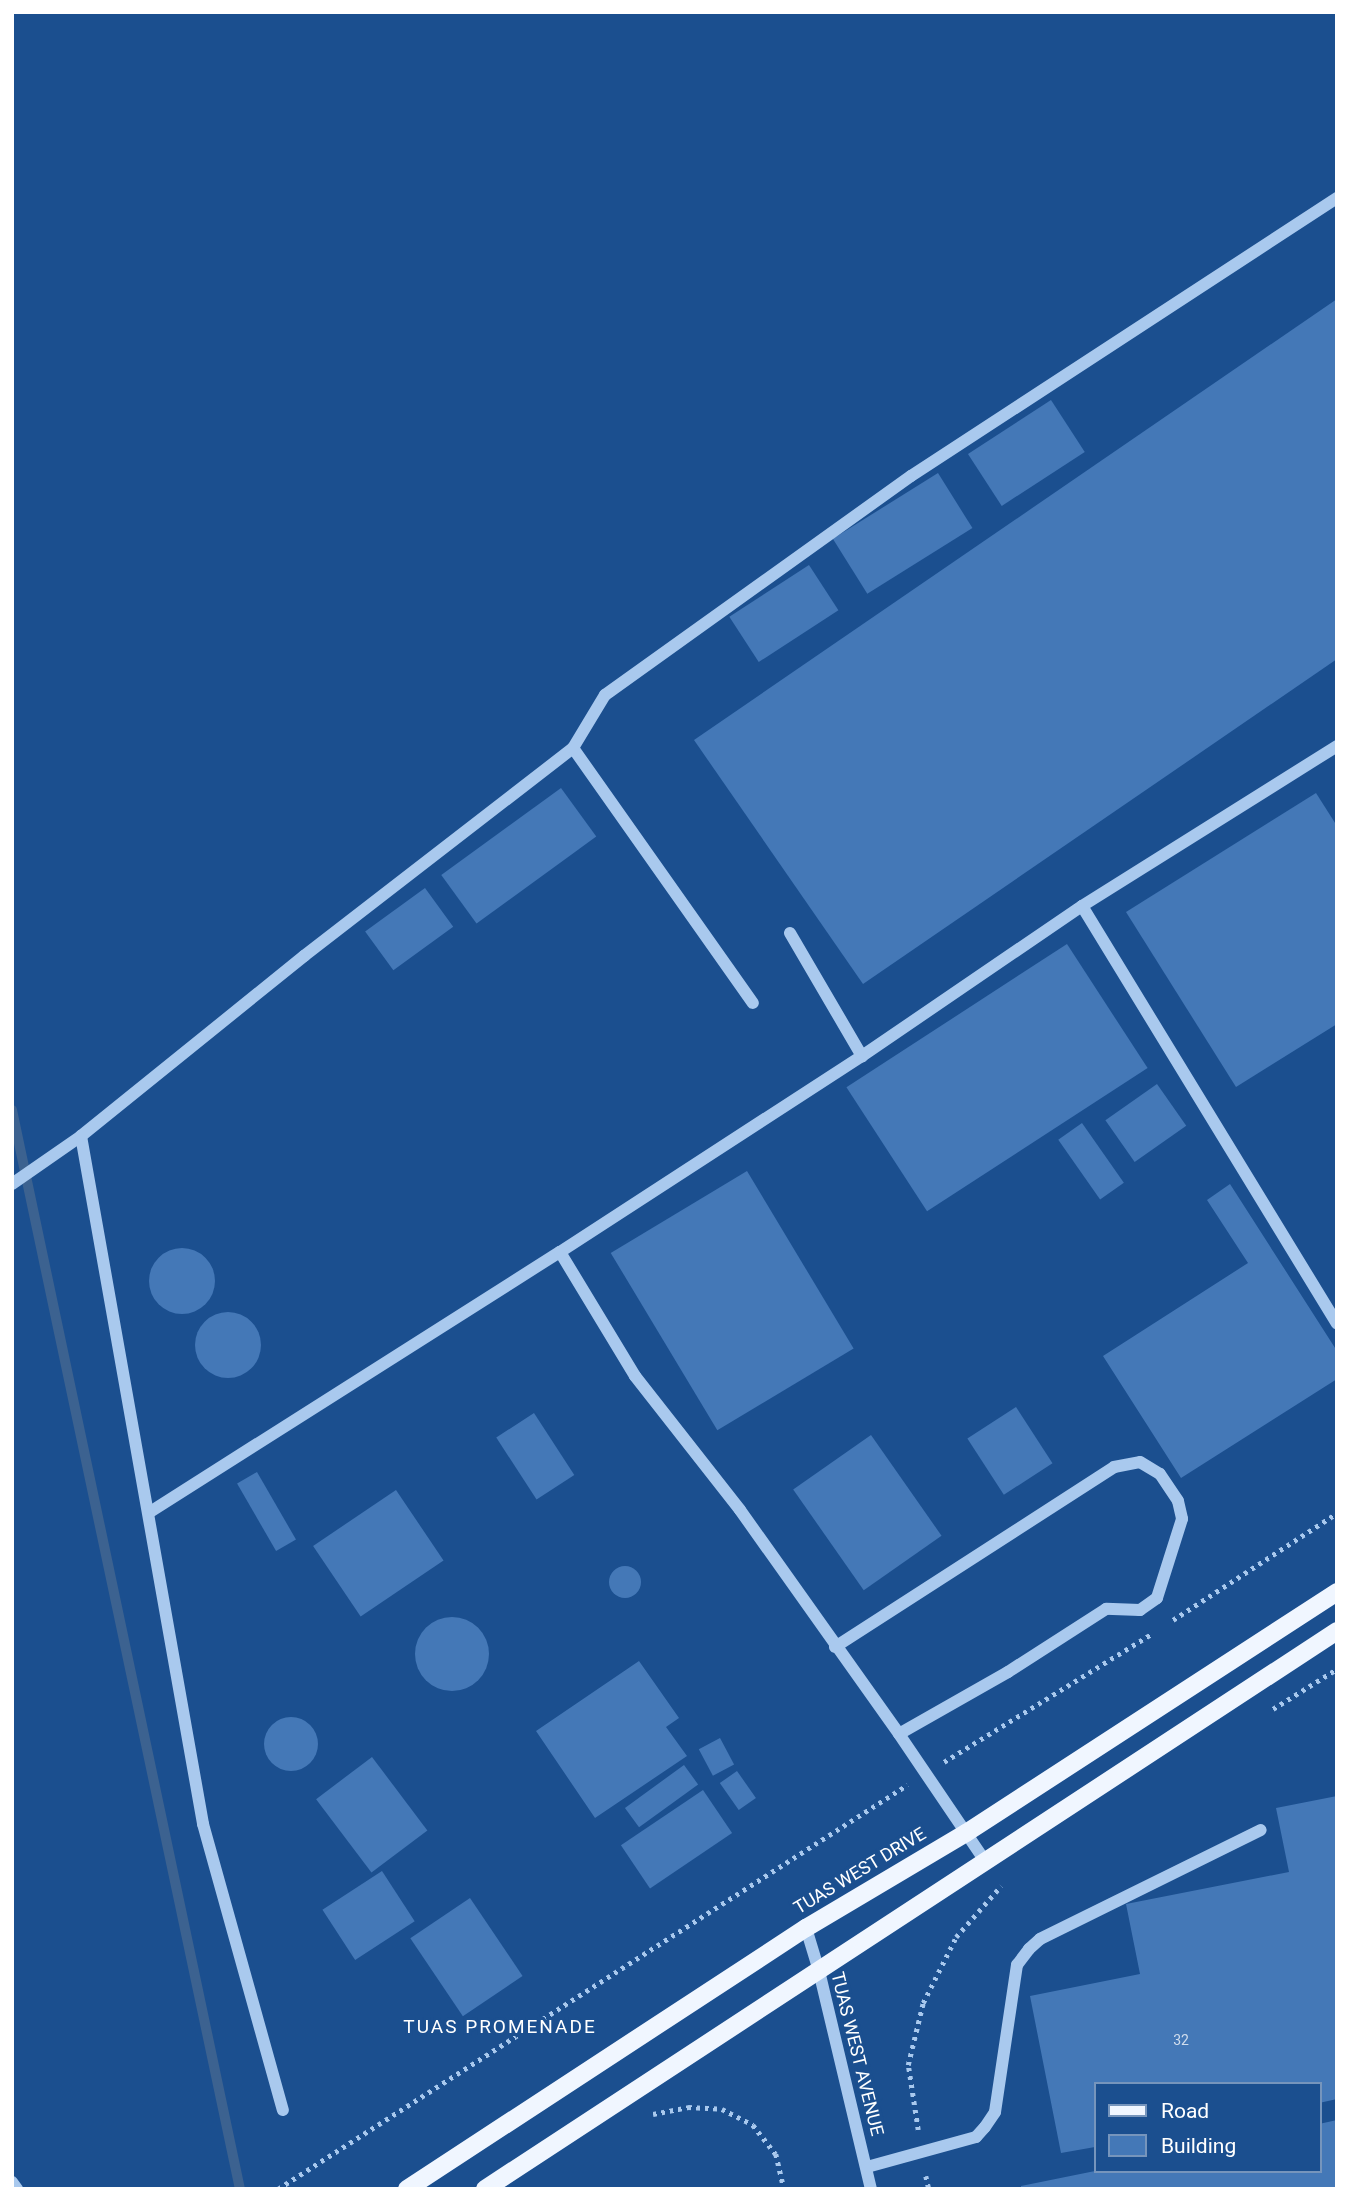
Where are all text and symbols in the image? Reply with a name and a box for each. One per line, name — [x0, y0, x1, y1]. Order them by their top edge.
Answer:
street label: TUAS WEST DRIVE — [790, 1823, 930, 1919]
street label: TUAS WEST AVENUE — [826, 1970, 888, 2138]
district label: TUAS PROMENADE — [405, 2016, 595, 2038]
house number: 32 — [1173, 2032, 1189, 2048]
legend — [1094, 2082, 1321, 2173]
text: Road — [1161, 2099, 1209, 2123]
text: Building — [1161, 2134, 1236, 2158]

